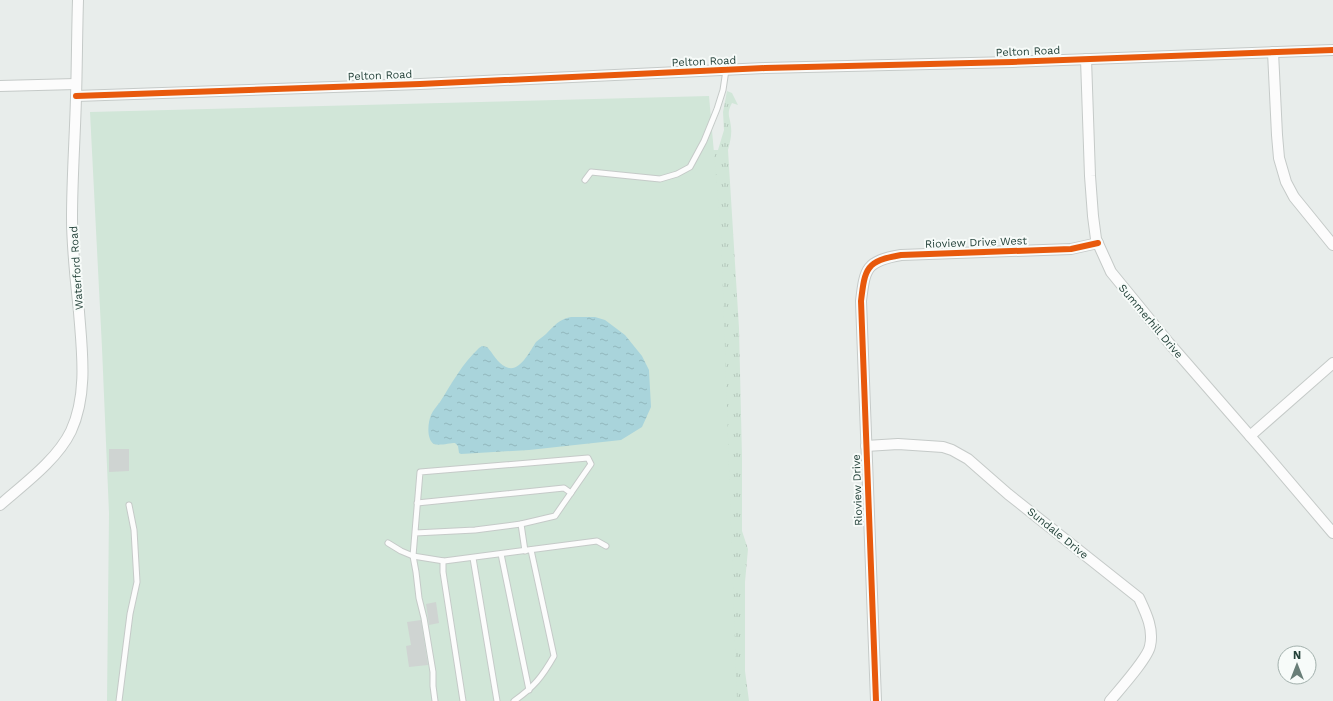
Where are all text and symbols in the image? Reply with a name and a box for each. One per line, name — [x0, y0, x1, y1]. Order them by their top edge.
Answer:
street label: Pelton Road — [995, 44, 1061, 59]
street label: Pelton Road — [671, 54, 737, 69]
street label: Pelton Road — [347, 68, 413, 83]
street label: Waterford Road — [67, 226, 86, 310]
street label: Rioview Drive West — [925, 234, 1028, 251]
street label: Summerhill Drive — [1116, 282, 1185, 361]
street label: Rioview Drive — [850, 454, 865, 526]
street label: Sundale Drive — [1025, 505, 1091, 562]
north arrow — [1277, 645, 1317, 685]
text: N — [1293, 649, 1301, 662]

